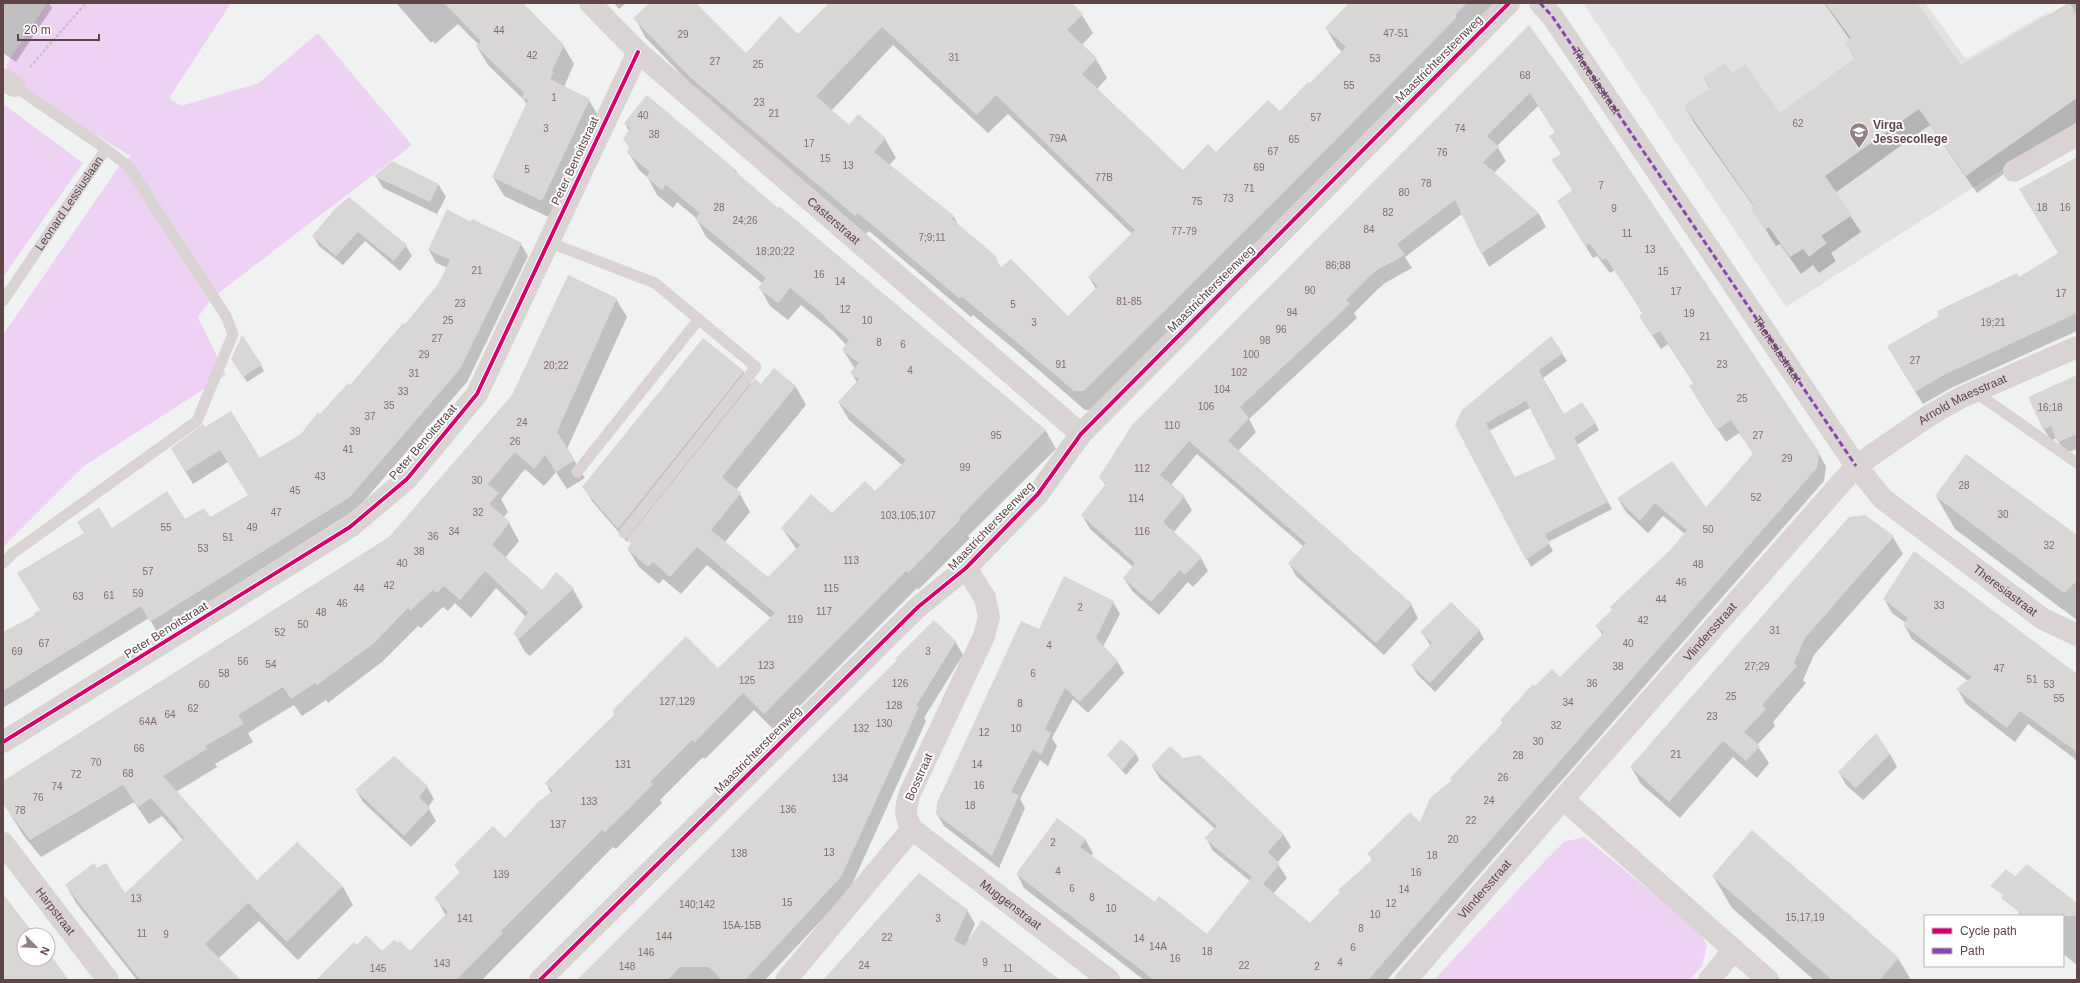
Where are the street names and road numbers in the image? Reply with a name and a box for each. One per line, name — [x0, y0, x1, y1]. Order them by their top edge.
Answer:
street label: Maastrichtersteenweg — [1393, 13, 1485, 105]
street label: Theresiastraat — [1569, 45, 1624, 117]
street label: Peter Benoitstraat — [548, 114, 602, 207]
street label: Leonard Lessiuslaan — [32, 153, 106, 253]
street label: Casterstraat — [804, 194, 864, 248]
street label: Maastrichtersteenweg — [1165, 243, 1257, 335]
street label: Theresiastraat — [1750, 314, 1805, 386]
street label: Arnold Maesstraat — [1915, 371, 2009, 428]
street label: Peter Benoitstraat — [386, 401, 460, 483]
street label: Maastrichtersteenweg — [945, 479, 1037, 573]
street label: Theresiastraat — [1970, 562, 2041, 620]
street label: Peter Benoitstraat — [122, 598, 211, 661]
street label: Vlindersstraat — [1680, 599, 1740, 664]
street label: Maastrichtersteenweg — [712, 704, 804, 796]
street label: Bosstraat — [902, 750, 936, 803]
street label: Vlindersstraat — [1455, 857, 1514, 922]
street label: Muggenstraat — [977, 877, 1045, 933]
street label: Harpstraat — [33, 885, 78, 938]

